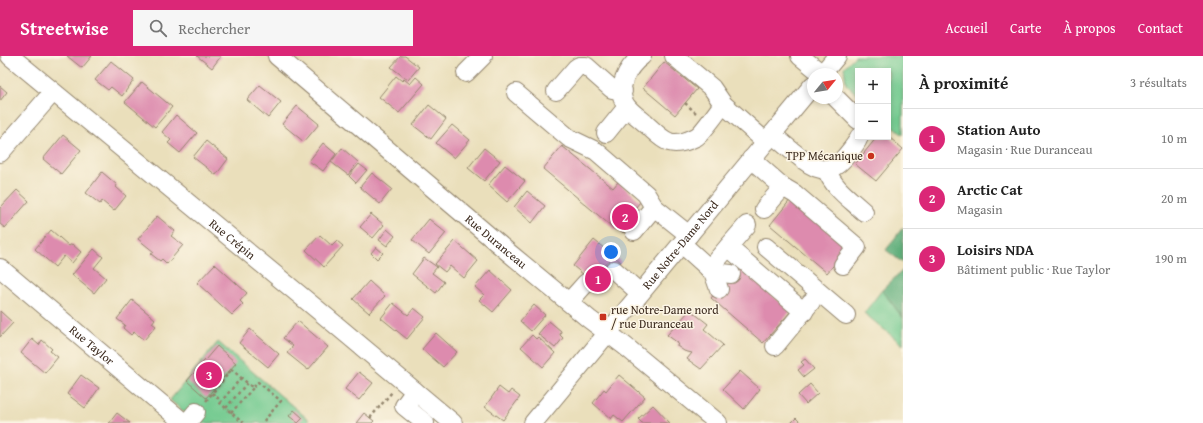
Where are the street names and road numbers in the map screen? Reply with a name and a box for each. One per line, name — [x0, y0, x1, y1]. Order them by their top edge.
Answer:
street label: Rue Notre-Dame Nord — [638, 196, 722, 293]
street label: Rue Duranceau — [462, 210, 531, 273]
street label: Rue Crépin — [206, 215, 260, 263]
street label: Rue Taylor — [66, 321, 118, 369]

